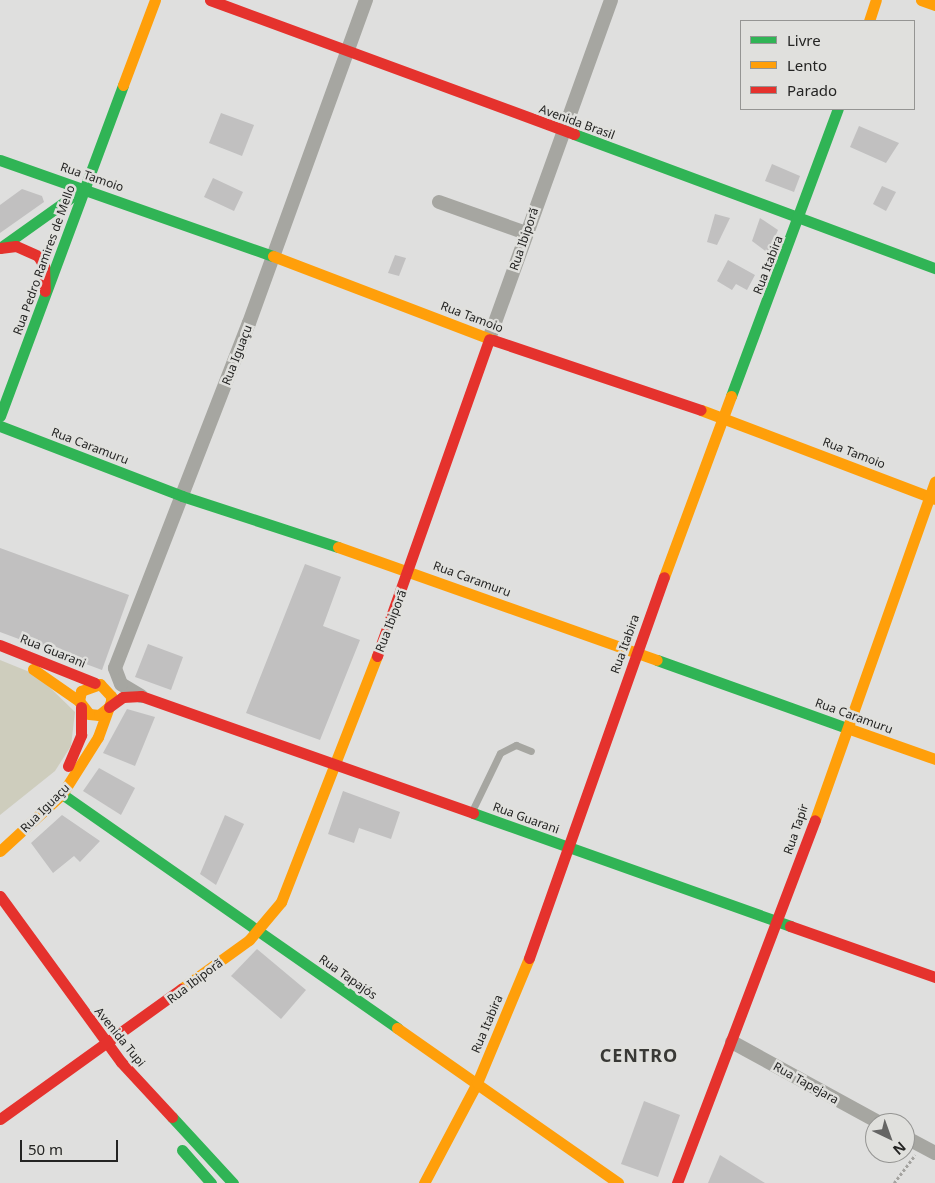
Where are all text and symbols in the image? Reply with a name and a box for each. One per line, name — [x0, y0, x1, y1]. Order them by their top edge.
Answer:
legend — [740, 20, 915, 110]
text: Livre — [787, 30, 821, 50]
text: Lento — [787, 55, 827, 75]
text: Parado — [787, 80, 837, 100]
street label: Avenida Brasil — [537, 102, 617, 142]
street label: Rua Tamoio — [58, 159, 126, 195]
street label: Rua Pedro Ramires de Mello — [10, 183, 78, 337]
street label: Rua Ibiporã — [507, 206, 541, 272]
street label: Rua Itabira — [750, 234, 786, 296]
street label: Rua Tamoio — [439, 298, 505, 336]
street label: Rua Iguaçu — [219, 323, 255, 387]
street label: Rua Caramuru — [49, 425, 131, 467]
street label: Rua Tamoio — [821, 434, 887, 472]
street label: Rua Caramuru — [431, 558, 513, 600]
street label: Rua Ibiporã — [373, 588, 409, 654]
street label: Rua Itabira — [608, 613, 642, 675]
street label: Rua Guarani — [18, 631, 88, 671]
street label: Rua Caramuru — [813, 695, 895, 737]
street label: Rua Iguaçu — [17, 780, 73, 836]
street label: Rua Guarani — [491, 799, 561, 837]
street label: Rua Tapir — [781, 802, 811, 856]
street label: Rua Tapajós — [316, 952, 380, 1002]
street label: Rua Ibiporã — [165, 956, 225, 1006]
street label: Rua Itabira — [468, 993, 506, 1055]
street label: Avenida Tupi — [92, 1004, 148, 1070]
district label: CENTRO — [599, 1044, 679, 1066]
street label: Rua Tapejara — [771, 1059, 841, 1107]
north arrow — [865, 1113, 915, 1163]
scale bar — [22, 1130, 120, 1162]
text: N — [889, 1138, 910, 1160]
text: 50 m — [28, 1139, 63, 1159]

